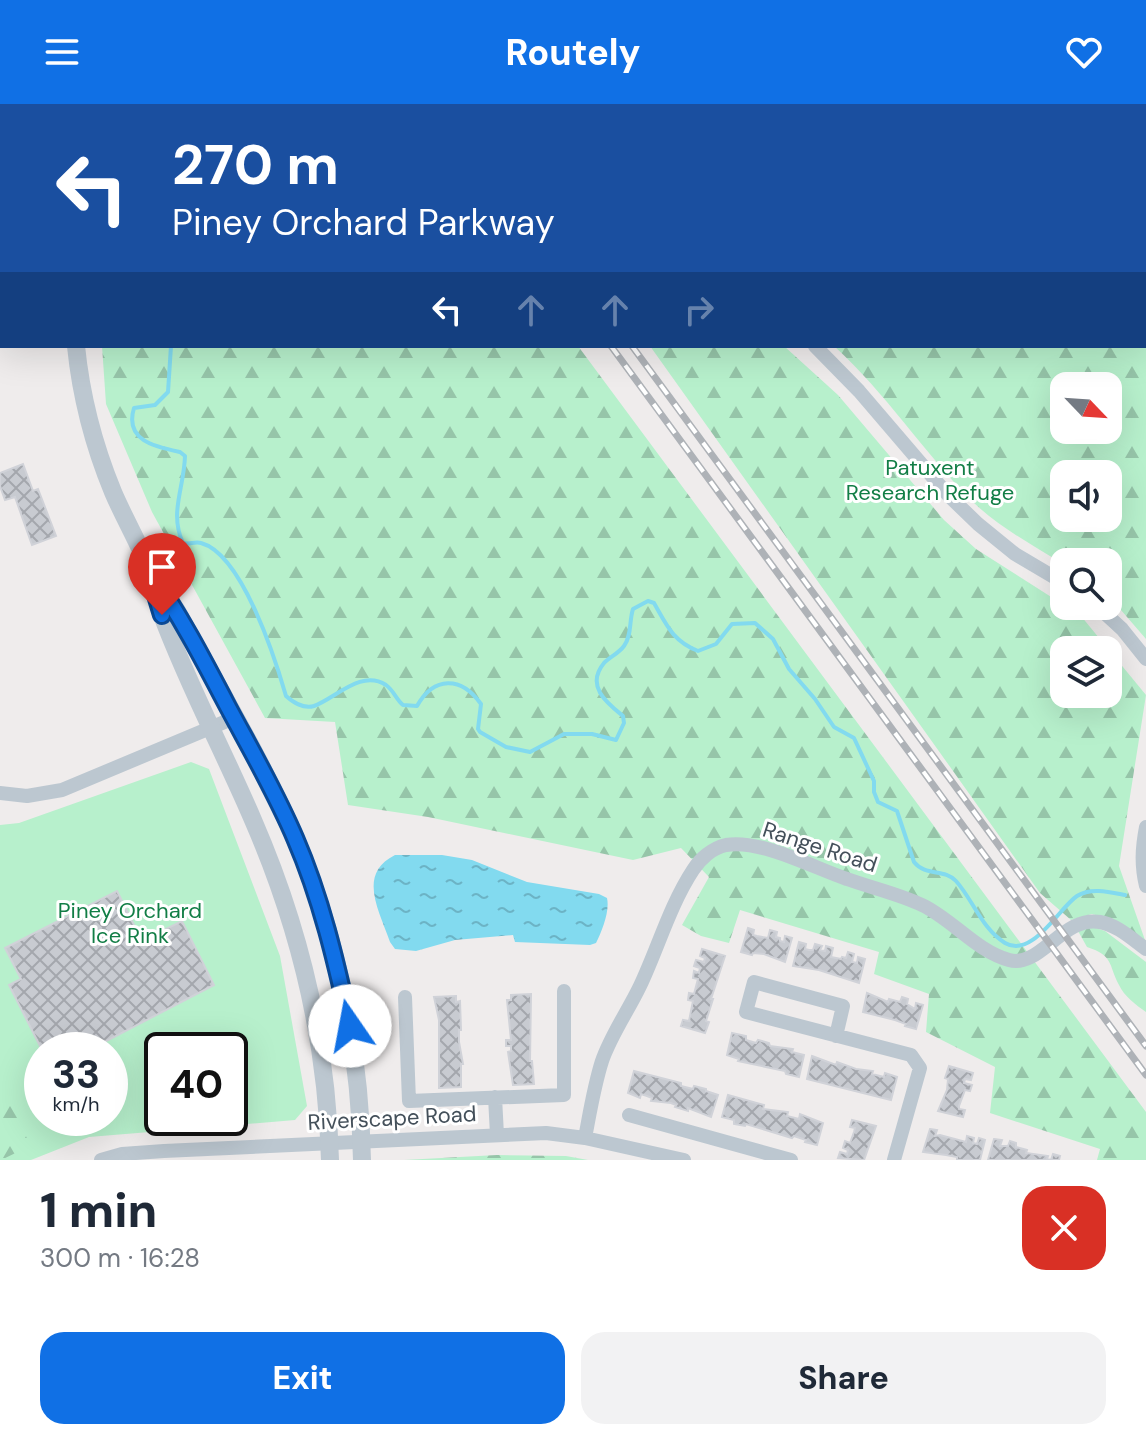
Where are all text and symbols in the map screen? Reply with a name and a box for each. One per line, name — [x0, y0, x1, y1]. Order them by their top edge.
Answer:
text: Routely — [506, 29, 640, 76]
icon: menu — [40, 30, 84, 74]
icon: heart — [1062, 30, 1106, 74]
text: 270 m — [172, 128, 339, 201]
icon: left — [40, 136, 144, 240]
text: Piney Orchard Parkway — [172, 199, 555, 246]
icon: left — [425, 288, 469, 332]
icon: ahead — [509, 288, 553, 332]
icon: ahead — [593, 288, 637, 332]
icon: right — [677, 288, 721, 332]
north arrow — [1050, 372, 1122, 444]
map controls — [1050, 372, 1122, 708]
park label: Patuxent Research Refuge — [846, 453, 1014, 507]
button: sound — [1050, 460, 1122, 532]
pin — [128, 533, 196, 615]
icon: arrive — [140, 545, 184, 589]
button: search — [1050, 548, 1122, 620]
button: layers — [1050, 636, 1122, 708]
street label: Range Road — [759, 815, 881, 879]
park label: Piney Orchard Ice Rink — [58, 896, 202, 950]
position arrow — [308, 984, 392, 1068]
speed limit sign: 40 — [144, 1032, 248, 1136]
text: 33 — [52, 1048, 100, 1100]
text: km/h — [52, 1091, 100, 1117]
street label: Riverscape Road — [307, 1099, 477, 1137]
text: 1 min — [40, 1179, 157, 1242]
button: close — [1022, 1186, 1106, 1270]
text: 300 m · 16:28 — [40, 1241, 200, 1275]
button: Exit — [40, 1332, 565, 1424]
button: Share — [581, 1332, 1106, 1424]

